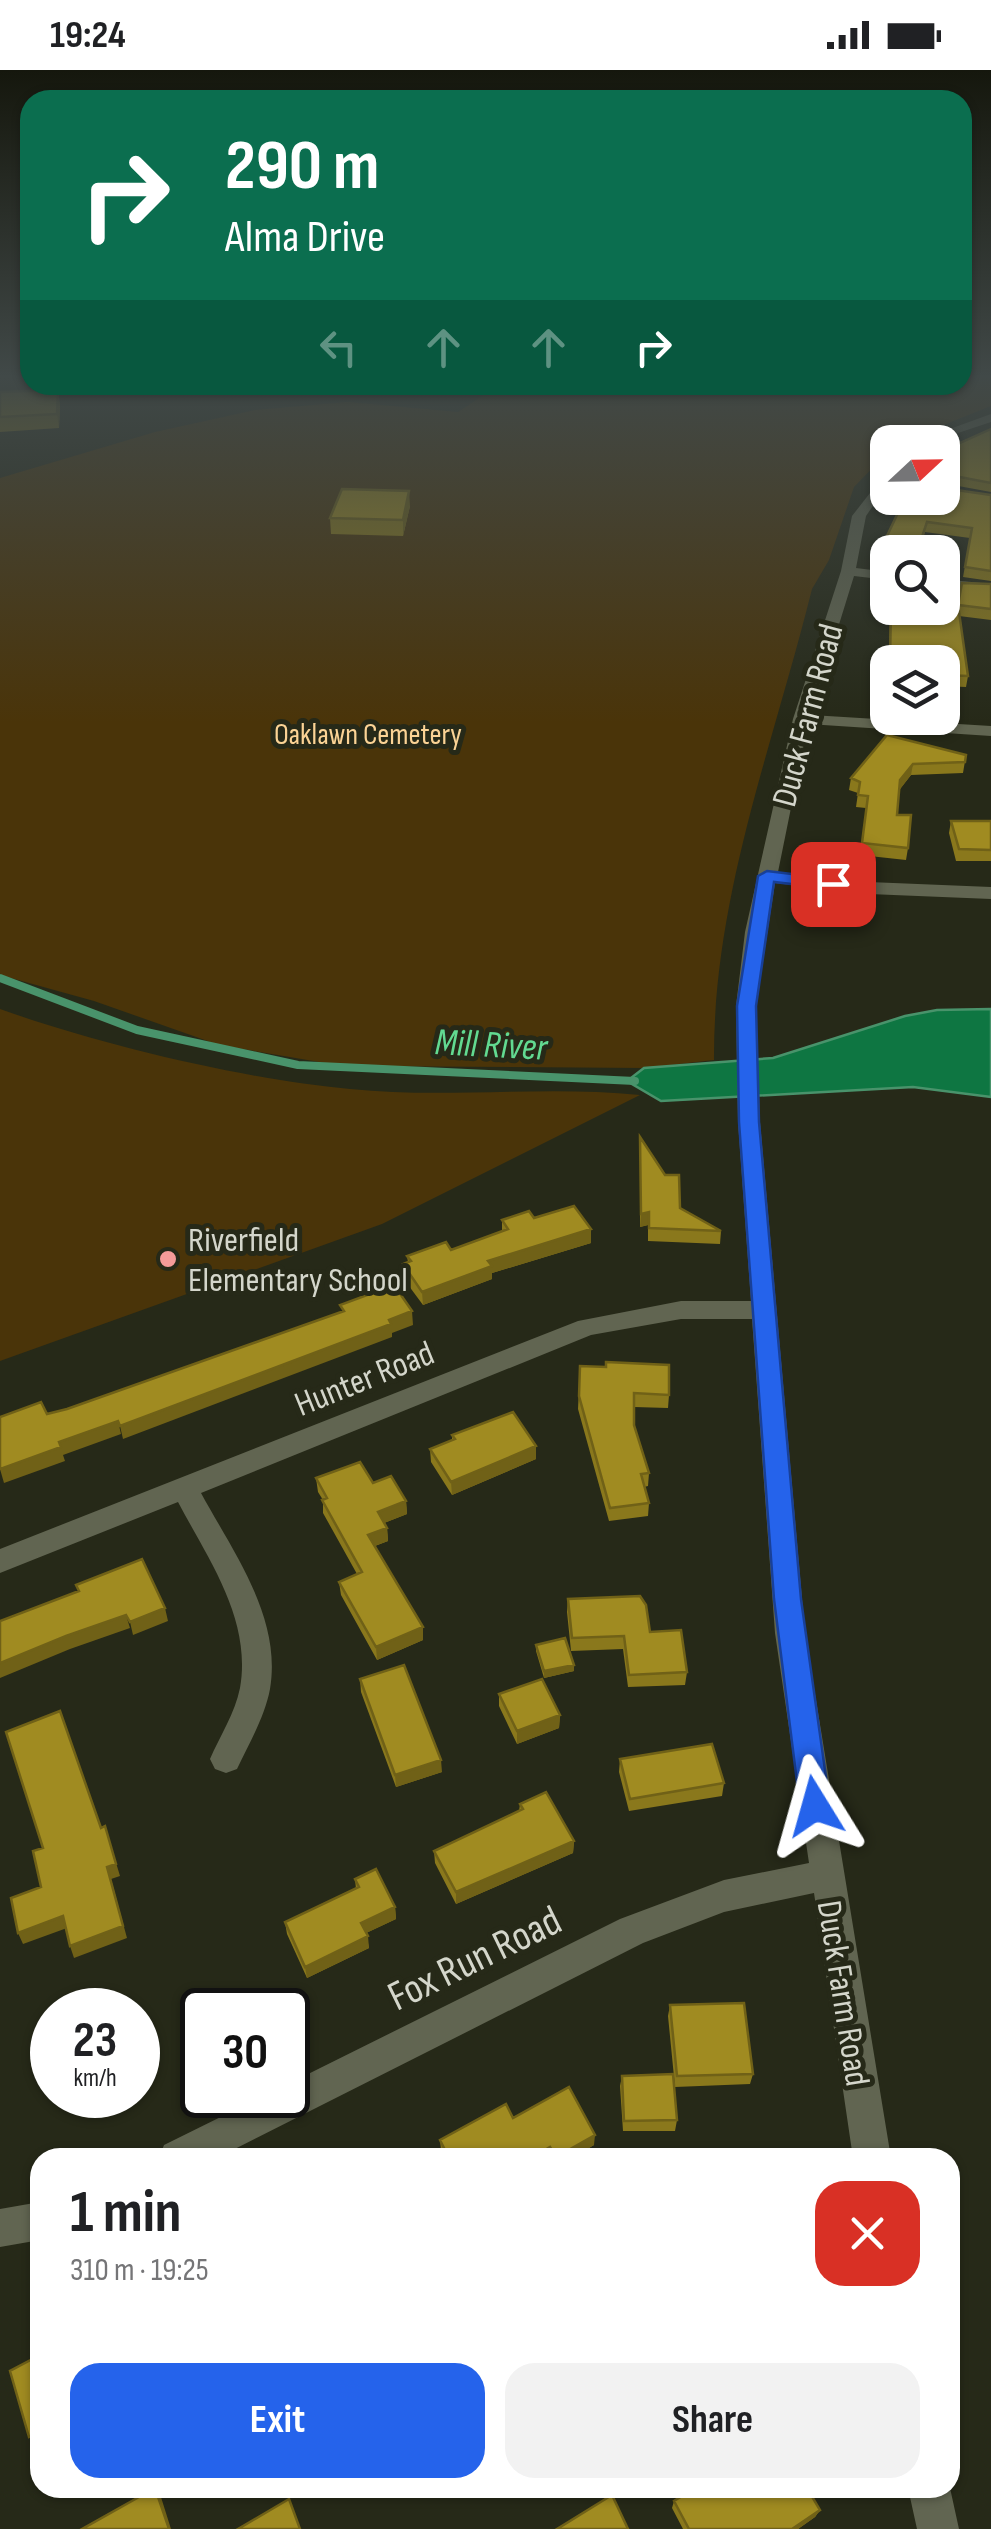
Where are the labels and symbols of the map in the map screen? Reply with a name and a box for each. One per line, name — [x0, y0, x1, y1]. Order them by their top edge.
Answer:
north arrow — [870, 425, 960, 515]
street label: Duck Farm Road — [763, 619, 853, 811]
park label: Oaklawn Cemetery — [274, 717, 462, 753]
pin — [791, 842, 876, 927]
water label: Mill River — [434, 1020, 550, 1071]
place label: Riverfield Elementary School — [188, 1219, 408, 1302]
marker: Riverfield Elementary School — [157, 1248, 179, 1270]
street label: Hunter Road — [289, 1332, 440, 1427]
position arrow — [763, 1754, 867, 1858]
street label: Fox Run Road — [380, 1895, 570, 2023]
street label: Duck Farm Road — [807, 1897, 878, 2089]
speed limit sign: 30 — [180, 1988, 310, 2118]

